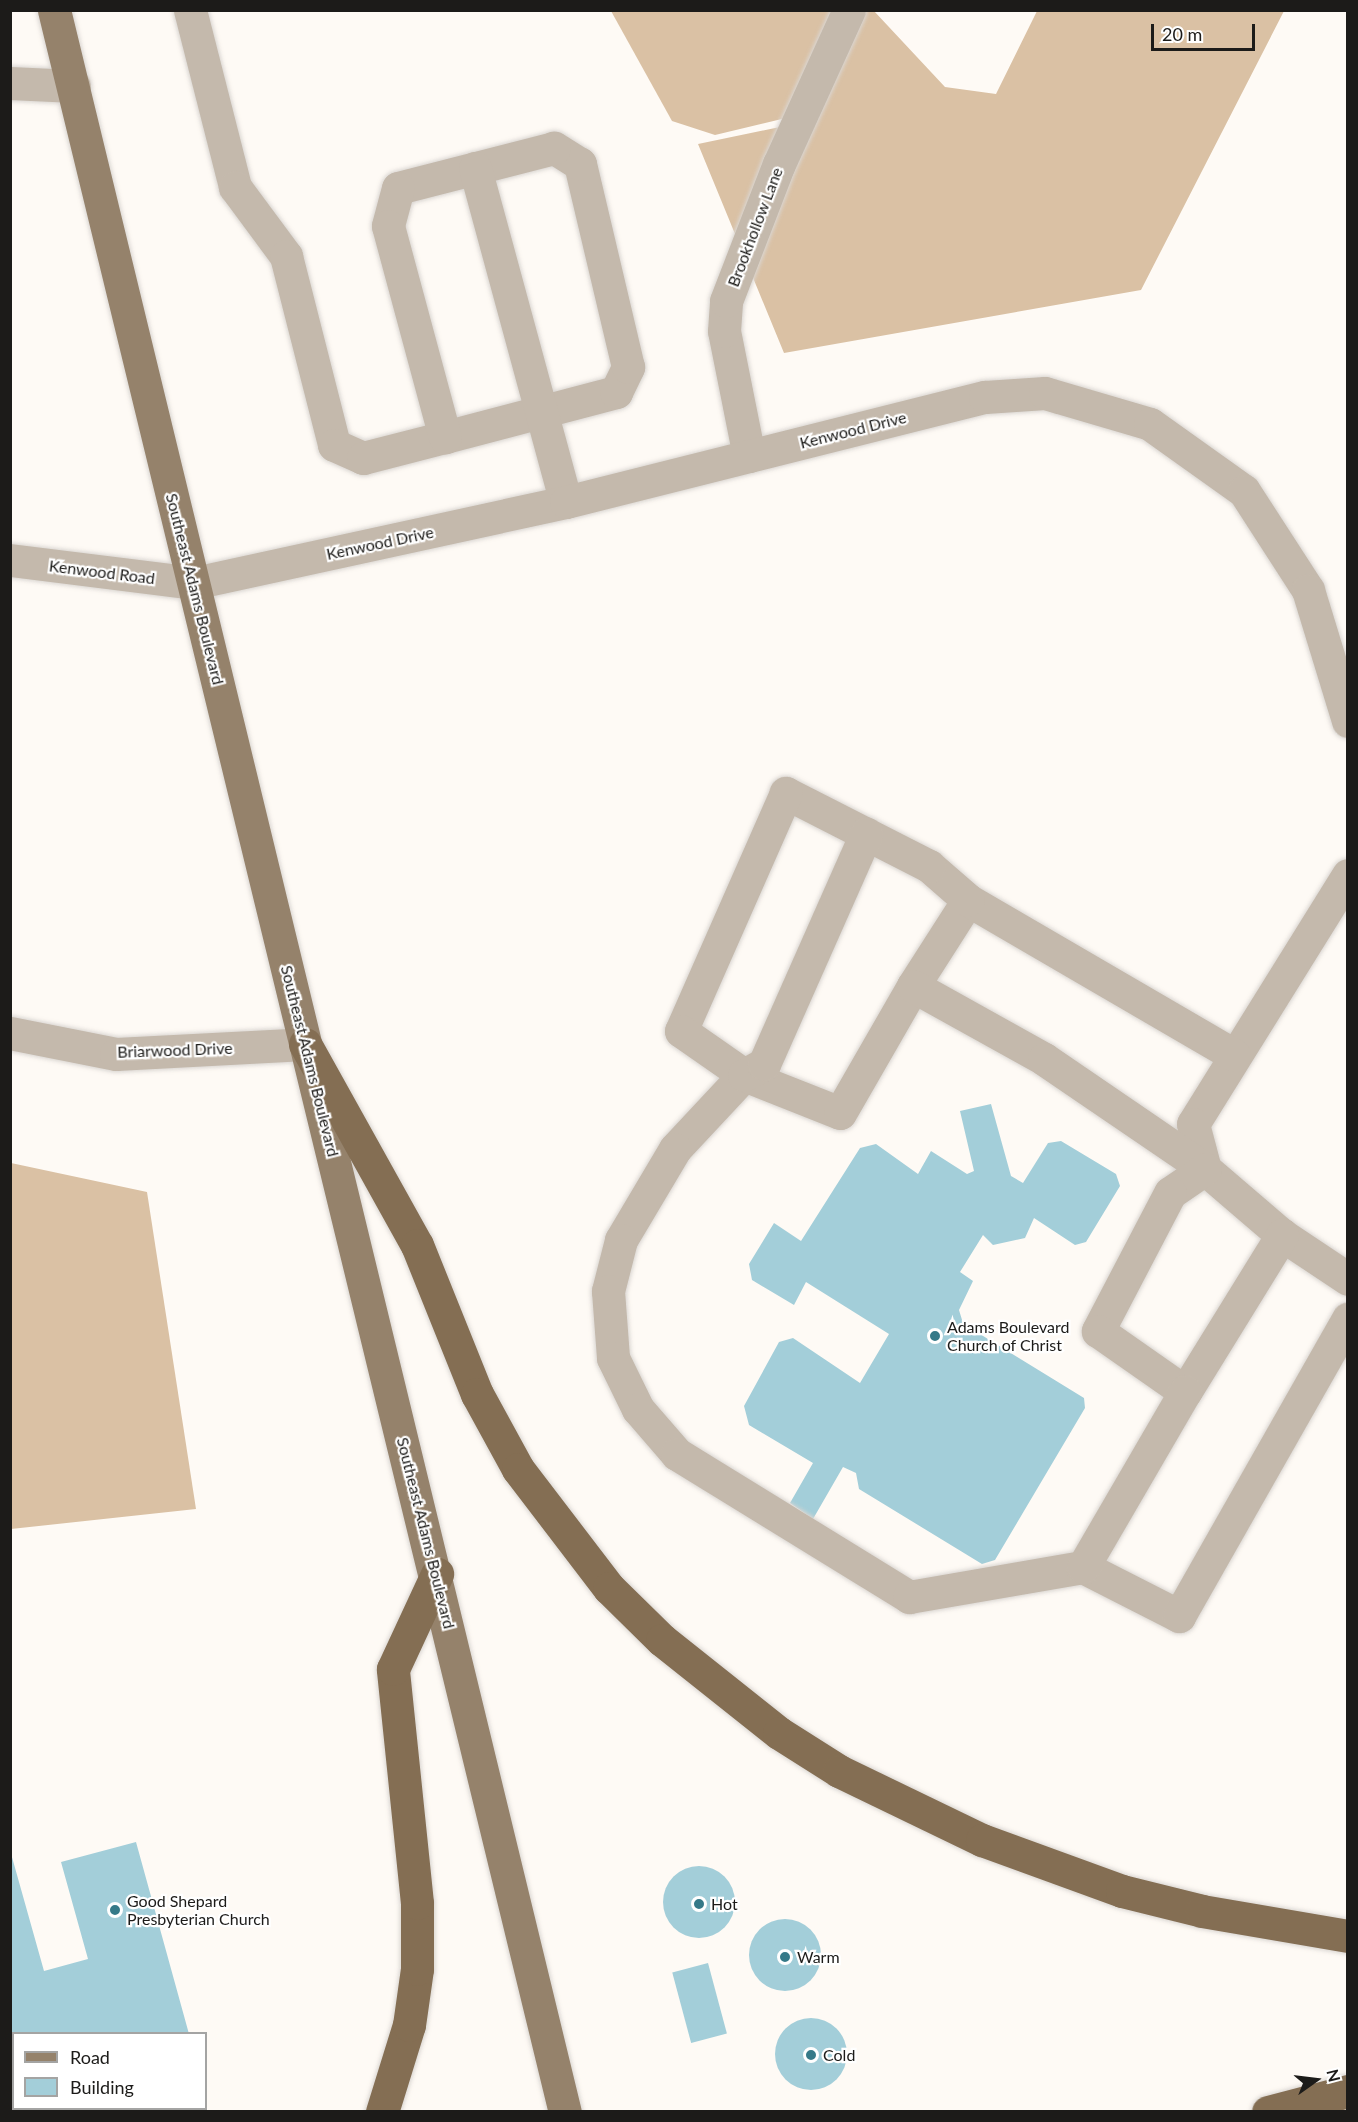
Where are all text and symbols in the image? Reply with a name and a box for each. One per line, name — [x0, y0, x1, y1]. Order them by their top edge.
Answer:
scale bar — [1154, 12, 1258, 50]
text: 20 m — [1162, 23, 1202, 45]
street label: Brookhollow Lane — [723, 164, 787, 290]
street label: Kenwood Drive — [798, 407, 908, 453]
street label: Southeast Adams Boulevard — [162, 491, 228, 687]
street label: Kenwood Drive — [325, 522, 435, 564]
street label: Kenwood Road — [48, 556, 156, 588]
street label: Southeast Adams Boulevard — [277, 963, 343, 1159]
street label: Briarwood Drive — [117, 1038, 233, 1062]
place label: Adams Boulevard Church of Christ — [947, 1317, 1070, 1355]
marker: Adams Boulevard Church of Christ — [928, 1329, 942, 1343]
street label: Southeast Adams Boulevard — [393, 1435, 459, 1631]
place label: Good Shepard Presbyterian Church — [127, 1891, 270, 1929]
place label: Hot — [711, 1894, 738, 1914]
marker: Hot — [692, 1897, 706, 1911]
marker: Good Shepard Presbyterian Church — [108, 1903, 122, 1917]
place label: Warm — [797, 1947, 840, 1967]
marker: Warm — [778, 1950, 792, 1964]
legend — [12, 2032, 207, 2110]
place label: Cold — [823, 2045, 855, 2065]
text: Road — [70, 2046, 110, 2068]
marker: Cold — [804, 2048, 818, 2062]
north arrow — [1286, 2050, 1346, 2110]
text: N — [1323, 2067, 1345, 2084]
text: Building — [70, 2076, 134, 2098]

